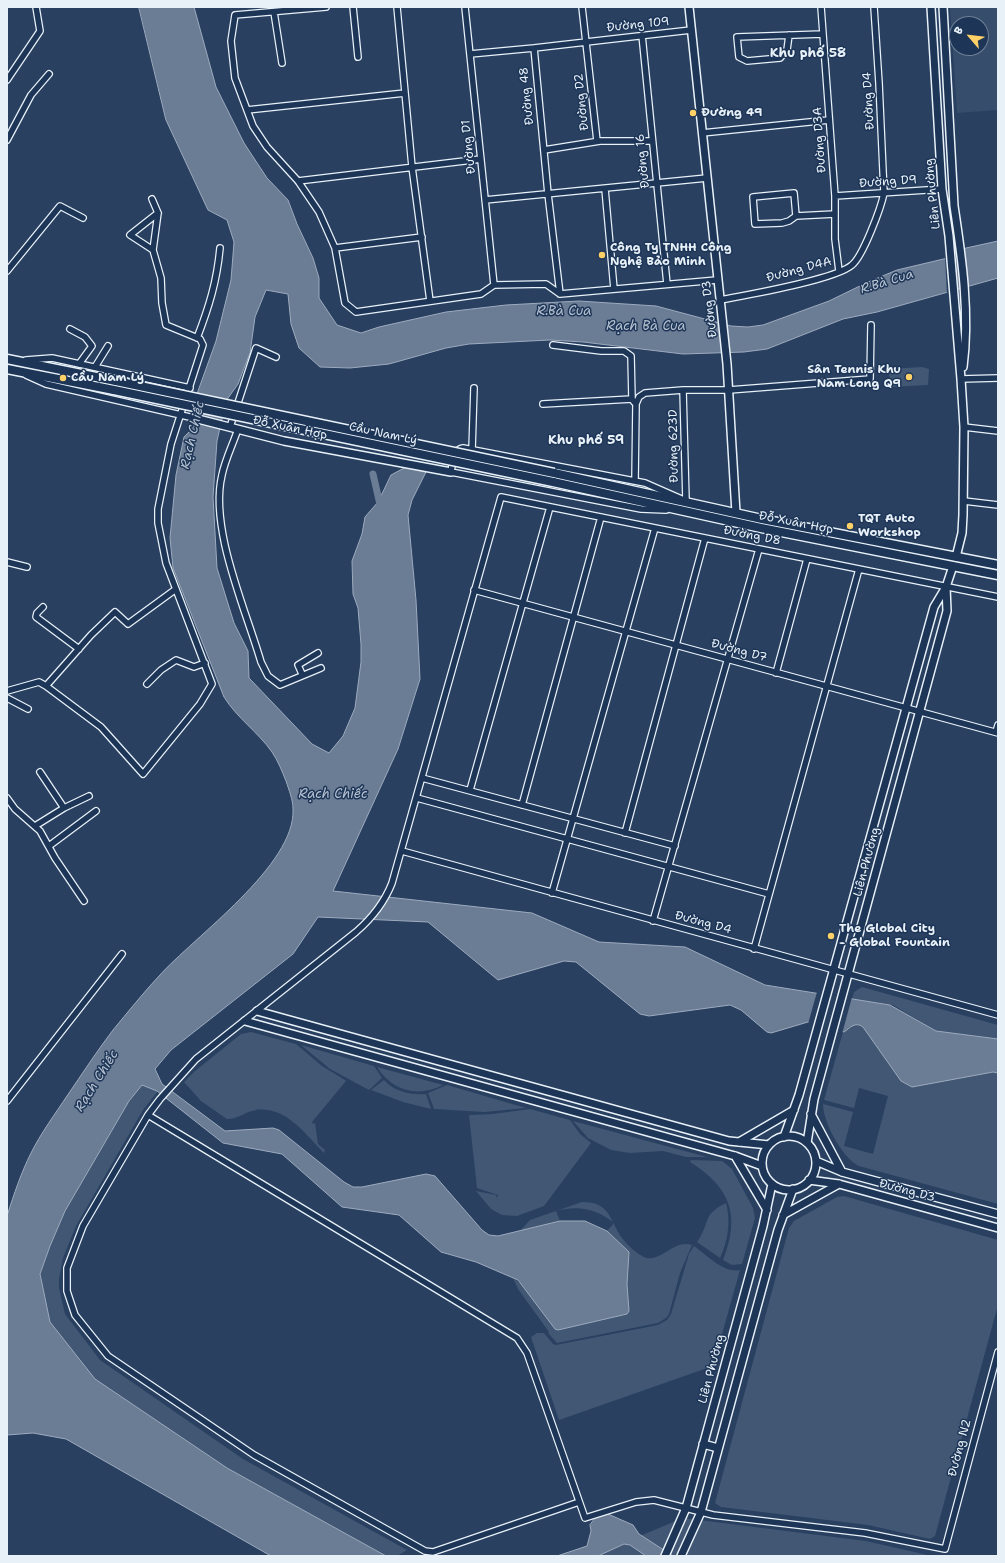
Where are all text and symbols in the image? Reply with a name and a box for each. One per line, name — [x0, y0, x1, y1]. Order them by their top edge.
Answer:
street label: Đường 109 — [606, 15, 670, 35]
north arrow — [949, 16, 989, 56]
text: B — [951, 24, 967, 37]
district label: Khu phố 58 — [770, 46, 846, 62]
street label: Đường 48 — [517, 66, 537, 126]
street label: Đường D4 — [860, 72, 878, 130]
street label: Đường D2 — [572, 73, 592, 131]
place label: Đường 49 — [701, 106, 762, 120]
street label: Đường D3A — [811, 107, 829, 173]
marker: Đường 49 — [688, 108, 698, 118]
street label: Đường D1 — [459, 119, 479, 175]
street label: Đường 16 — [633, 133, 653, 189]
street label: Liên Phường — [922, 158, 944, 230]
street label: Đường D9 — [859, 173, 917, 191]
place label: Công Ty TNHH Công Nghệ Bảo Minh — [610, 241, 731, 269]
marker: Công Ty TNHH Công Nghệ Bảo Minh — [597, 250, 607, 260]
street label: Đường D4A — [765, 254, 833, 286]
water label: R.Bà Cua — [858, 267, 916, 297]
street label: Đường D3 — [699, 280, 721, 338]
water label: R.Bà Cua — [537, 304, 591, 320]
water label: Rạch Bà Cua — [606, 319, 686, 335]
place label: Sân Tennis Khu Nam Long Q9 — [807, 363, 901, 391]
place label: Cầu Nam Lý — [71, 371, 144, 385]
marker: Sân Tennis Khu Nam Long Q9 — [904, 372, 914, 382]
marker: Cầu Nam Lý — [58, 373, 68, 383]
water label: Rạch Chiếc — [178, 400, 208, 470]
street label: Đường 623D — [666, 409, 682, 483]
street label: Đỗ Xuân Hợp — [252, 413, 328, 443]
street label: Cầu Nam Lý — [348, 420, 418, 448]
district label: Khu phố 59 — [548, 433, 624, 449]
street label: Đỗ Xuân Hợp — [758, 509, 834, 537]
place label: TQT Auto Workshop — [858, 512, 921, 540]
marker: TQT Auto Workshop — [845, 521, 855, 531]
street label: Đường D8 — [722, 523, 782, 549]
street label: Đường D7 — [709, 637, 769, 665]
water label: Rạch Chiếc — [298, 787, 368, 803]
street label: Liên Phường — [851, 826, 883, 898]
street label: Đường D4 — [673, 909, 733, 937]
place label: The Global City - Global Fountain — [839, 922, 950, 950]
marker: The Global City - Global Fountain — [826, 931, 836, 941]
water label: Rạch Chiếc — [72, 1048, 122, 1114]
street label: Đường D3 — [877, 1177, 937, 1205]
street label: Liên Phường — [696, 1333, 728, 1405]
street label: Đường N2 — [945, 1418, 975, 1478]

